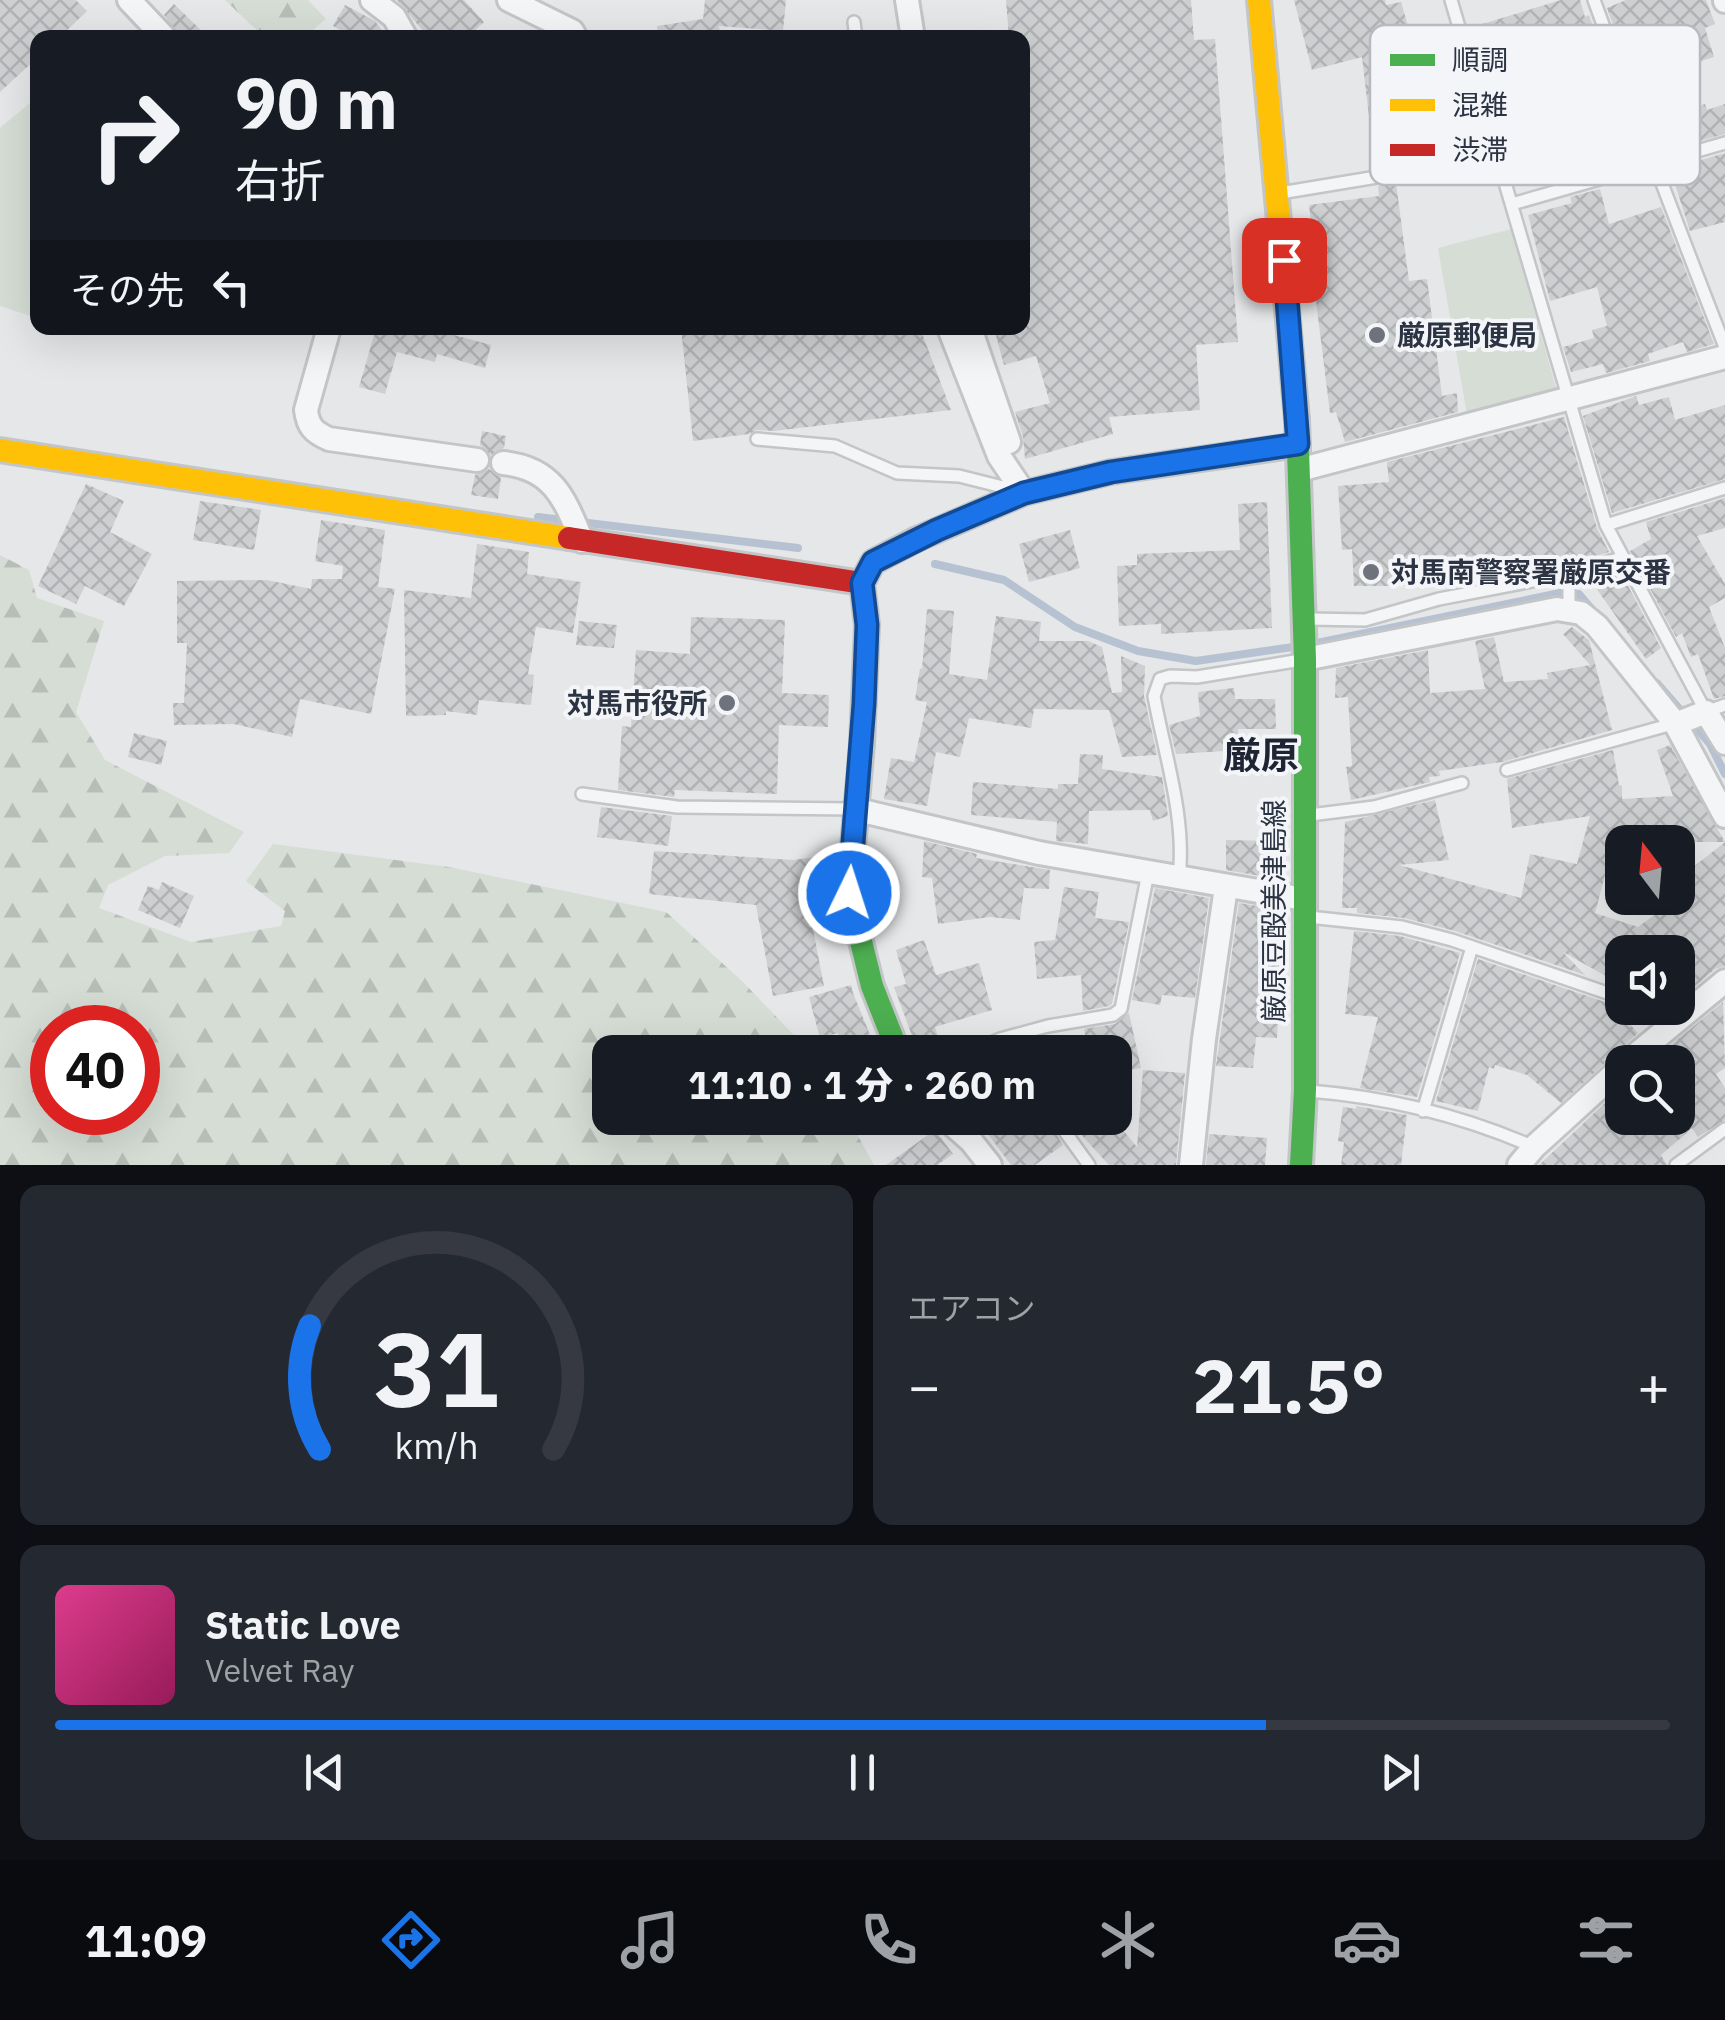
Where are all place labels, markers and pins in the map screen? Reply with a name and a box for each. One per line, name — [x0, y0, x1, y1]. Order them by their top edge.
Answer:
pin — [1242, 218, 1327, 303]
place label: 厳原郵便局 — [1397, 316, 1537, 353]
marker: 厳原郵便局 — [1366, 324, 1388, 346]
place label: 対馬南警察署厳原交番 — [1391, 553, 1671, 590]
marker: 対馬南警察署厳原交番 — [1360, 561, 1382, 583]
place label: 対馬市役所 — [567, 684, 707, 721]
marker: 対馬市役所 — [716, 692, 738, 714]

